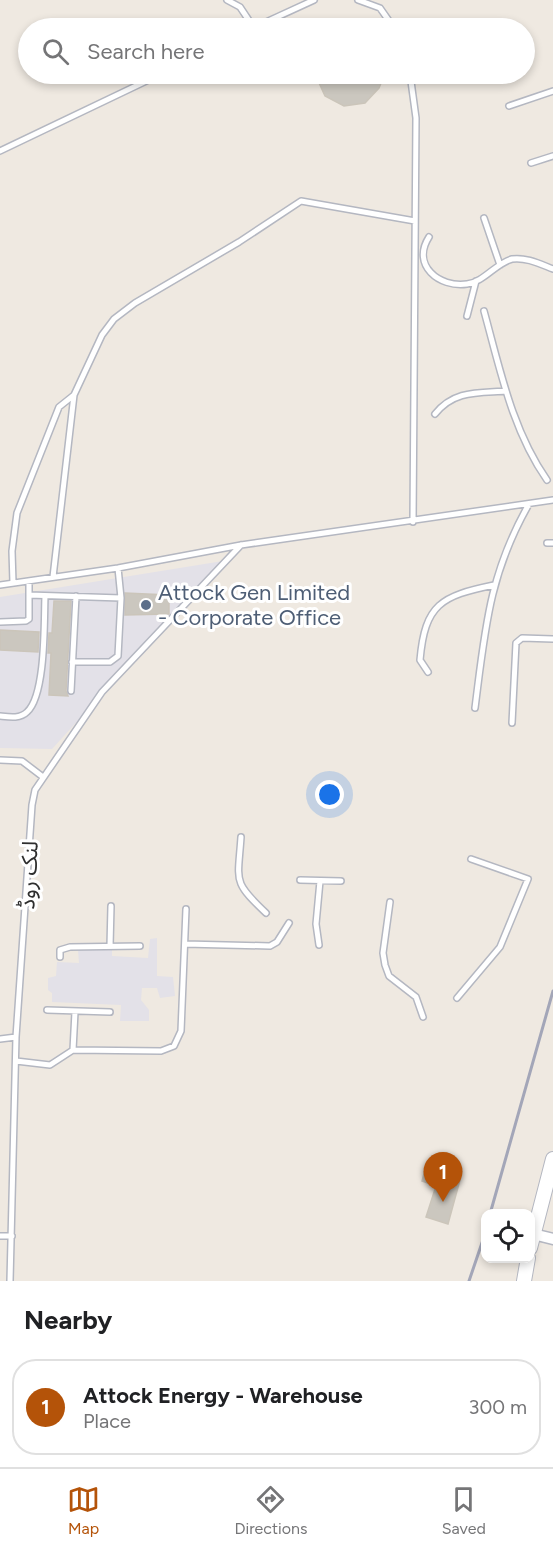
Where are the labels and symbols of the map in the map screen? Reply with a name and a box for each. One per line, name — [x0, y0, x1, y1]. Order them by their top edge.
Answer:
place label: Attock Gen Limited - Corporate Office — [158, 579, 350, 631]
marker: Attock Gen Limited - Corporate Office — [139, 598, 153, 612]
your location — [315, 780, 344, 809]
street label: لنک روڈ — [13, 840, 44, 910]
pin: 1 — [424, 1152, 462, 1202]

